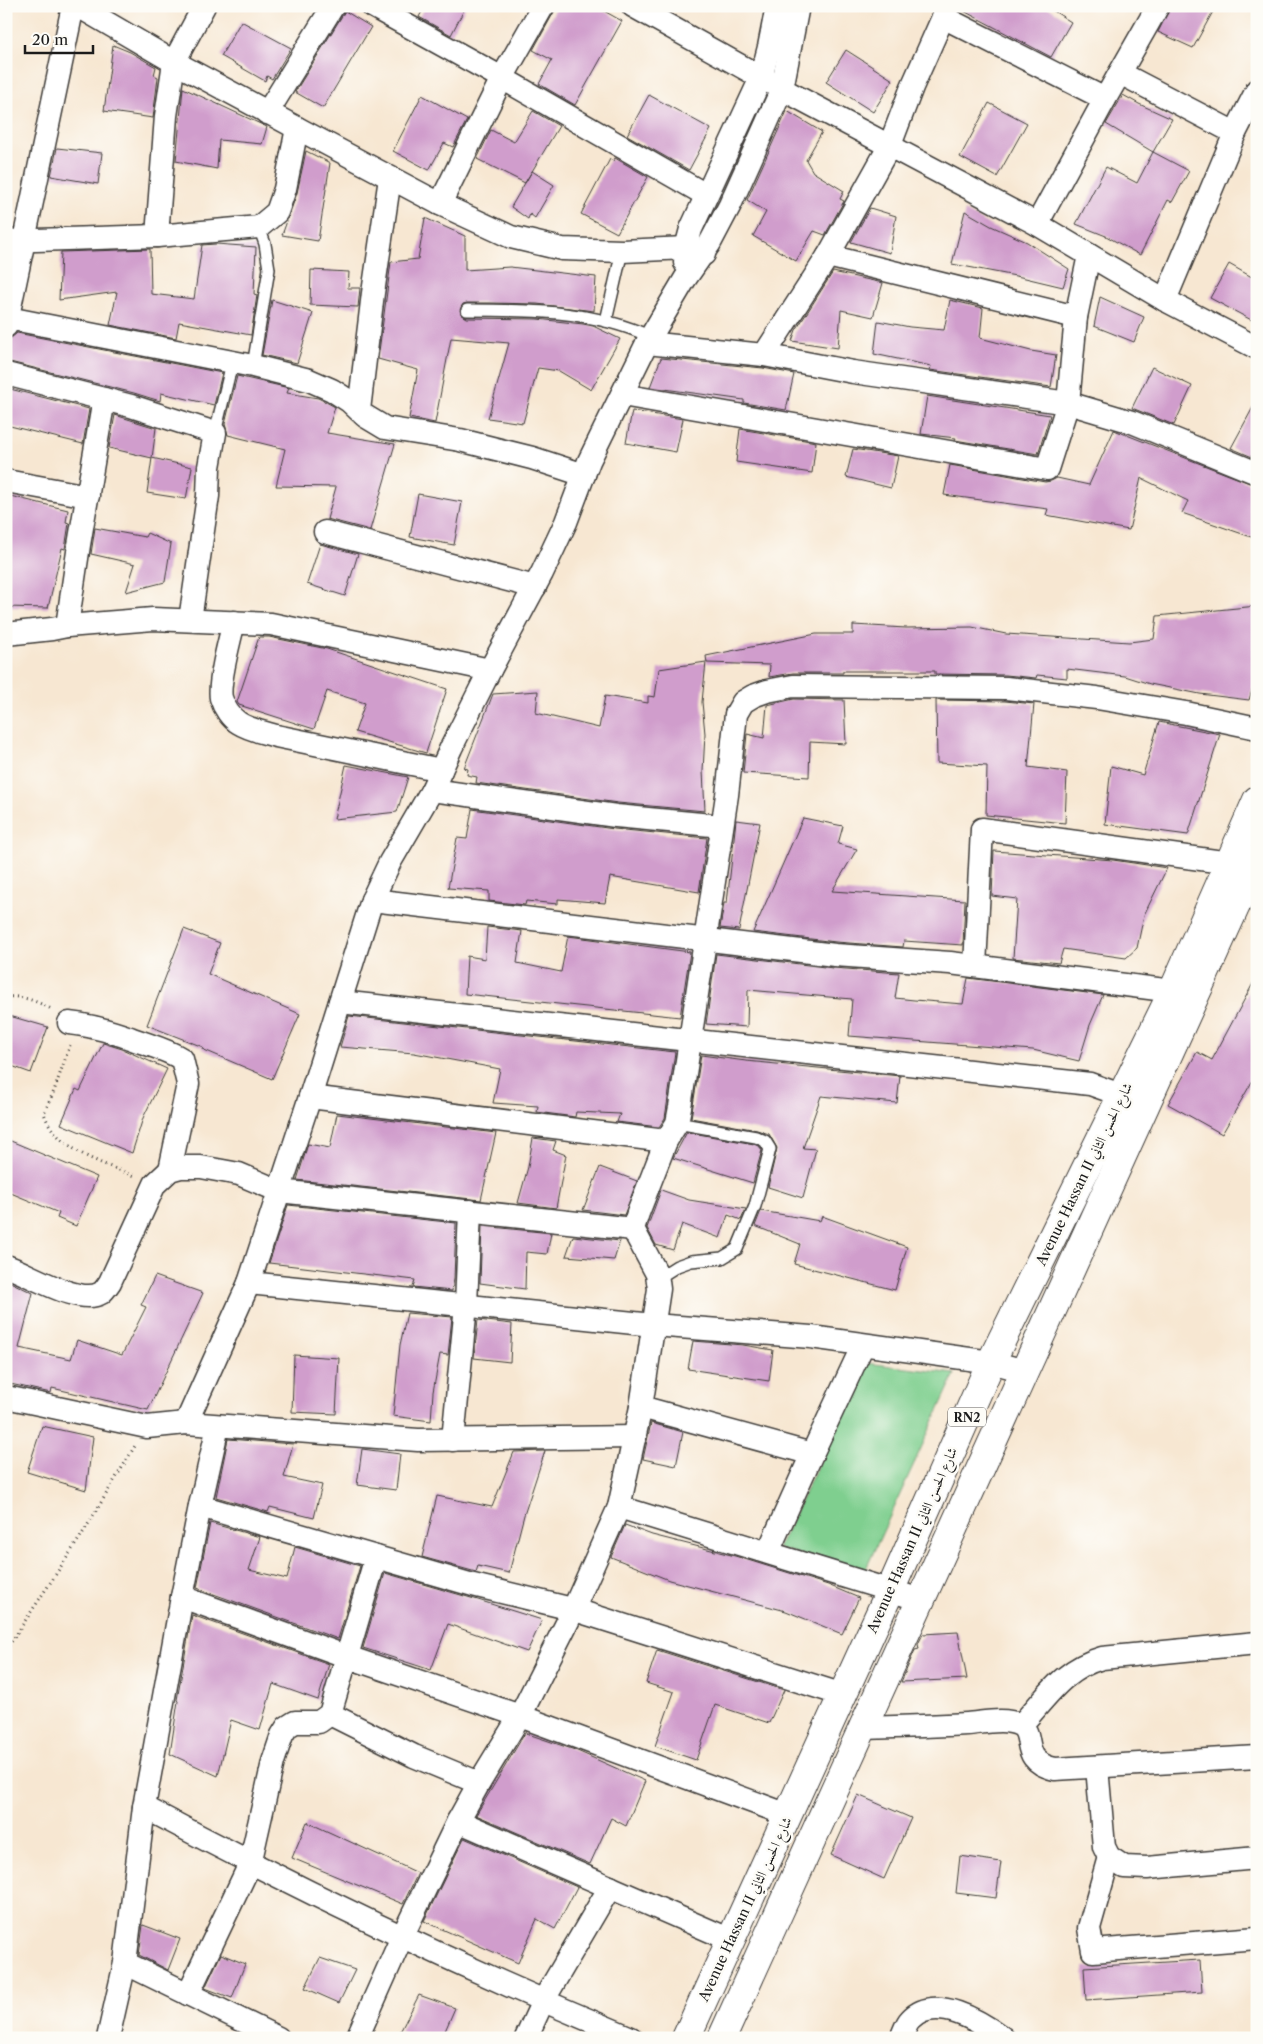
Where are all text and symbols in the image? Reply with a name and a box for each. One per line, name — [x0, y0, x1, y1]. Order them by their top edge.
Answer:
scale bar — [25, 22, 92, 54]
text: 20 m — [32, 30, 68, 49]
street label: Avenue Hassan II شارع الحسن الثاني — [1031, 1079, 1139, 1271]
road number: RN2 — [948, 1408, 986, 1426]
street label: Avenue Hassan II شارع الحسن الثاني — [862, 1444, 964, 1638]
street label: Avenue Hassan II شارع الحسن الثاني — [694, 1814, 799, 2006]

